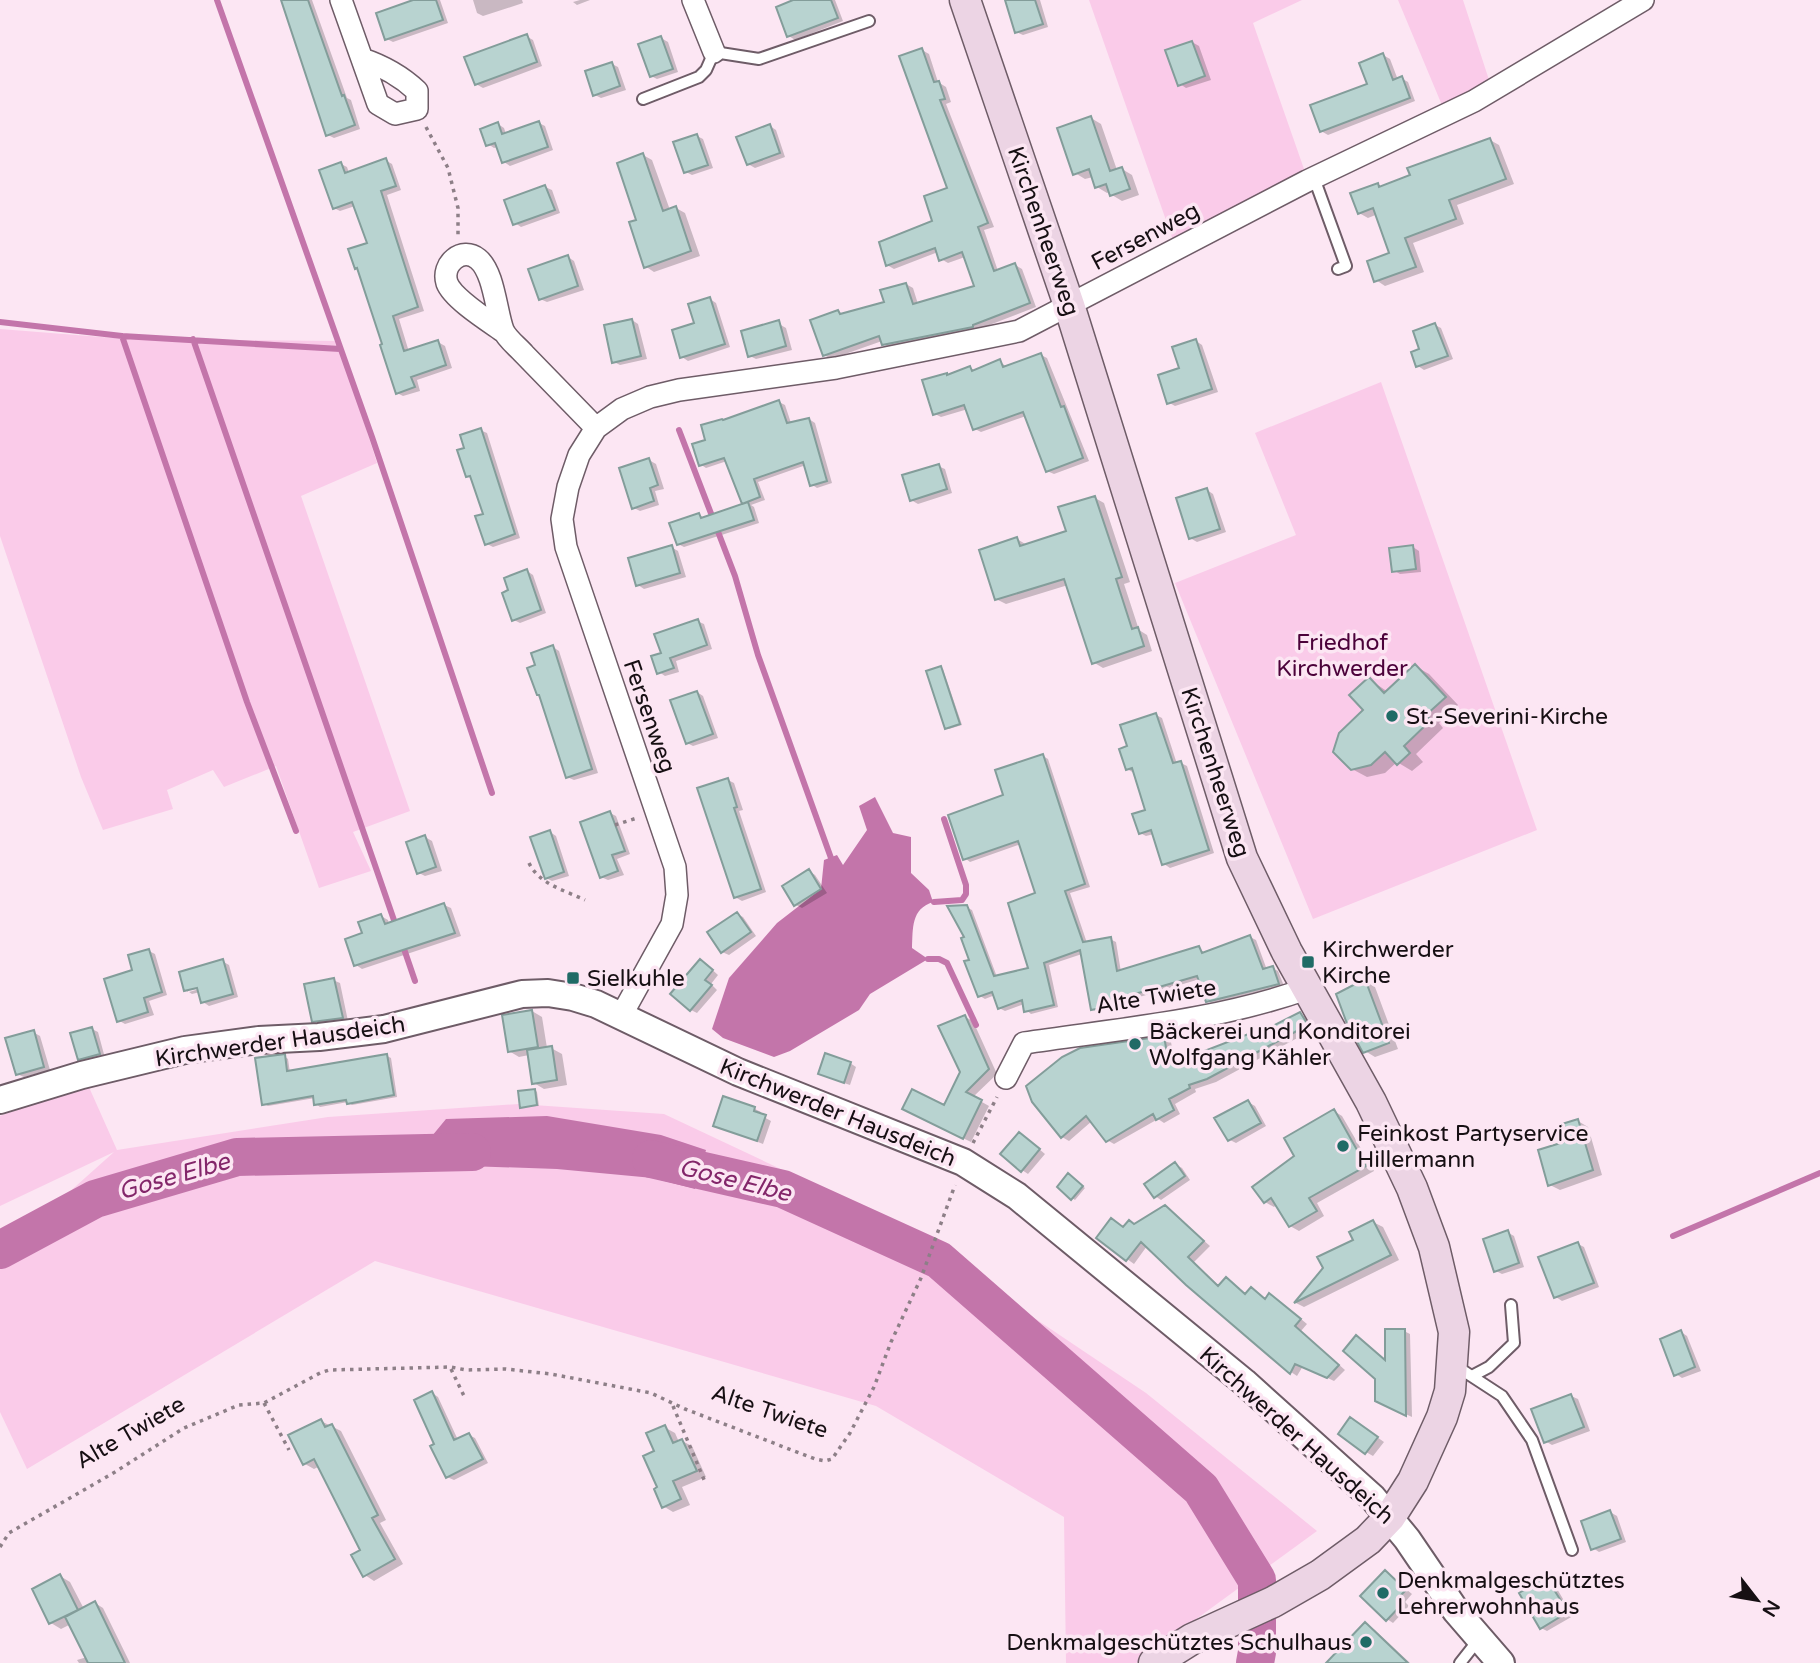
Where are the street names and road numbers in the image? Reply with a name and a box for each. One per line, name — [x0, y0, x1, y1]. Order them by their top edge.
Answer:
street label: Kirchenheerweg — [1001, 143, 1085, 320]
street label: Fersenweg — [1087, 197, 1204, 277]
street label: Fersenweg — [617, 656, 682, 777]
street label: Kirchenheerweg — [1174, 684, 1256, 861]
street label: Alte Twiete — [1094, 974, 1218, 1020]
street label: Kirchwerder Hausdeich — [153, 1011, 407, 1073]
street label: Kirchwerder Hausdeich — [715, 1053, 960, 1173]
street label: Kirchwerder Hausdeich — [1193, 1341, 1399, 1531]
street label: Alte Twiete — [708, 1379, 832, 1445]
street label: Alte Twiete — [71, 1390, 190, 1475]

